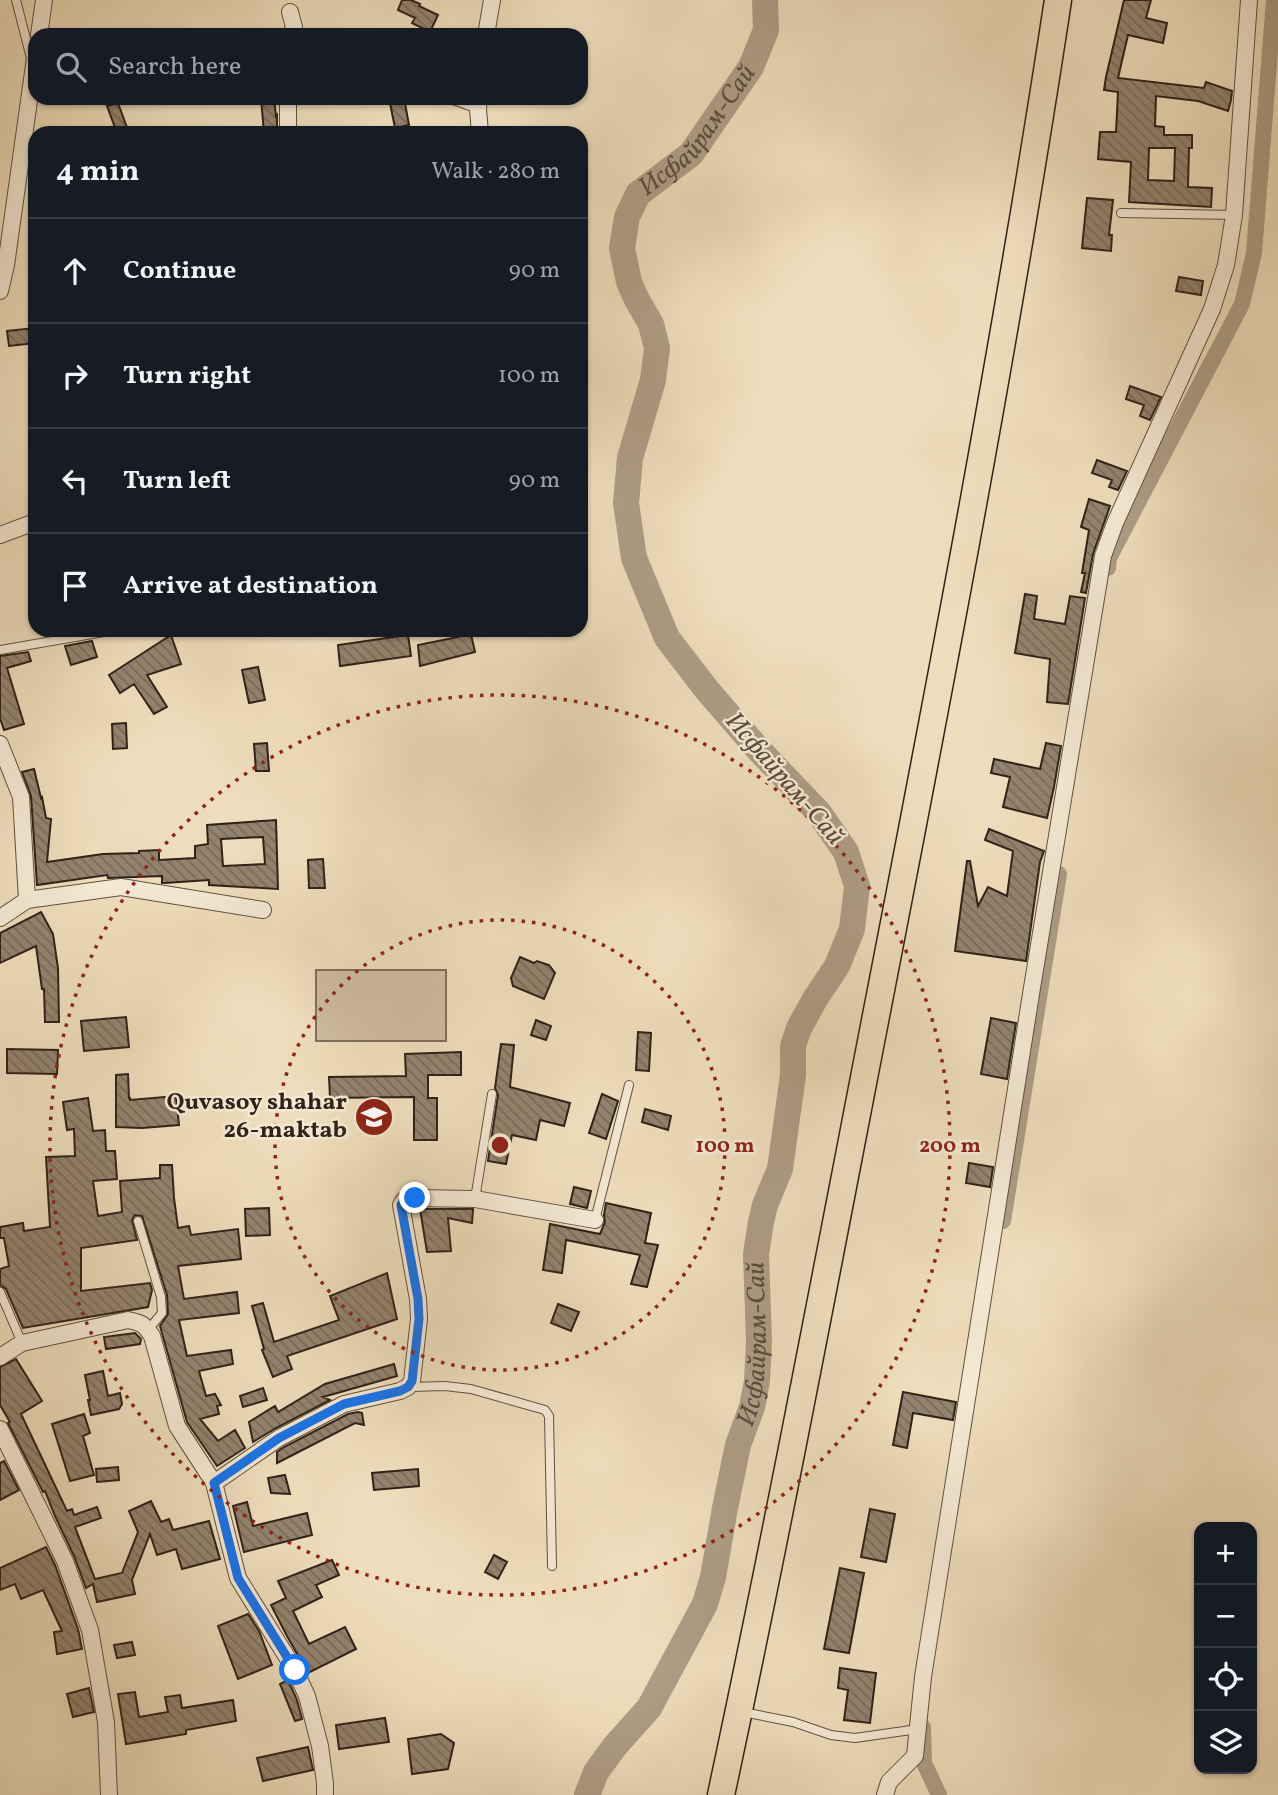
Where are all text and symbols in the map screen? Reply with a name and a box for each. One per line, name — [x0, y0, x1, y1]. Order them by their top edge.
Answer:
search box — [28, 28, 588, 105]
icon: search — [52, 48, 90, 86]
text: Search here — [108, 49, 241, 85]
water label: Исфайрам-Сай — [631, 58, 765, 205]
text: 4 min — [56, 151, 140, 193]
text: Walk · 280 m — [431, 156, 560, 188]
icon: ahead — [56, 252, 94, 290]
text: Continue — [123, 253, 236, 289]
text: 90 m — [509, 255, 560, 287]
icon: right — [56, 357, 94, 395]
text: Turn right — [123, 358, 251, 394]
text: 100 m — [498, 360, 560, 392]
icon: left — [56, 462, 94, 500]
text: Turn left — [123, 463, 231, 499]
text: 90 m — [509, 465, 560, 497]
icon: arrive — [56, 567, 94, 605]
text: Arrive at destination — [123, 568, 378, 604]
water label: Исфайрам-Сай — [716, 705, 852, 853]
place label: Quvasoy shahar 26-maktab — [167, 1086, 347, 1148]
school or university icon: Quvasoy shahar 26-maktab — [353, 1096, 395, 1138]
text: 100 m — [695, 1132, 755, 1161]
text: 200 m — [919, 1132, 981, 1161]
centre of rings — [488, 1133, 512, 1157]
route end — [399, 1182, 430, 1213]
water label: Исфайрам-Сай — [728, 1261, 777, 1432]
map controls — [1194, 1522, 1257, 1774]
button: + — [1194, 1522, 1257, 1585]
button: − — [1194, 1585, 1257, 1648]
button: locate — [1194, 1648, 1257, 1711]
route start — [279, 1654, 310, 1685]
button: layers — [1194, 1711, 1257, 1774]

